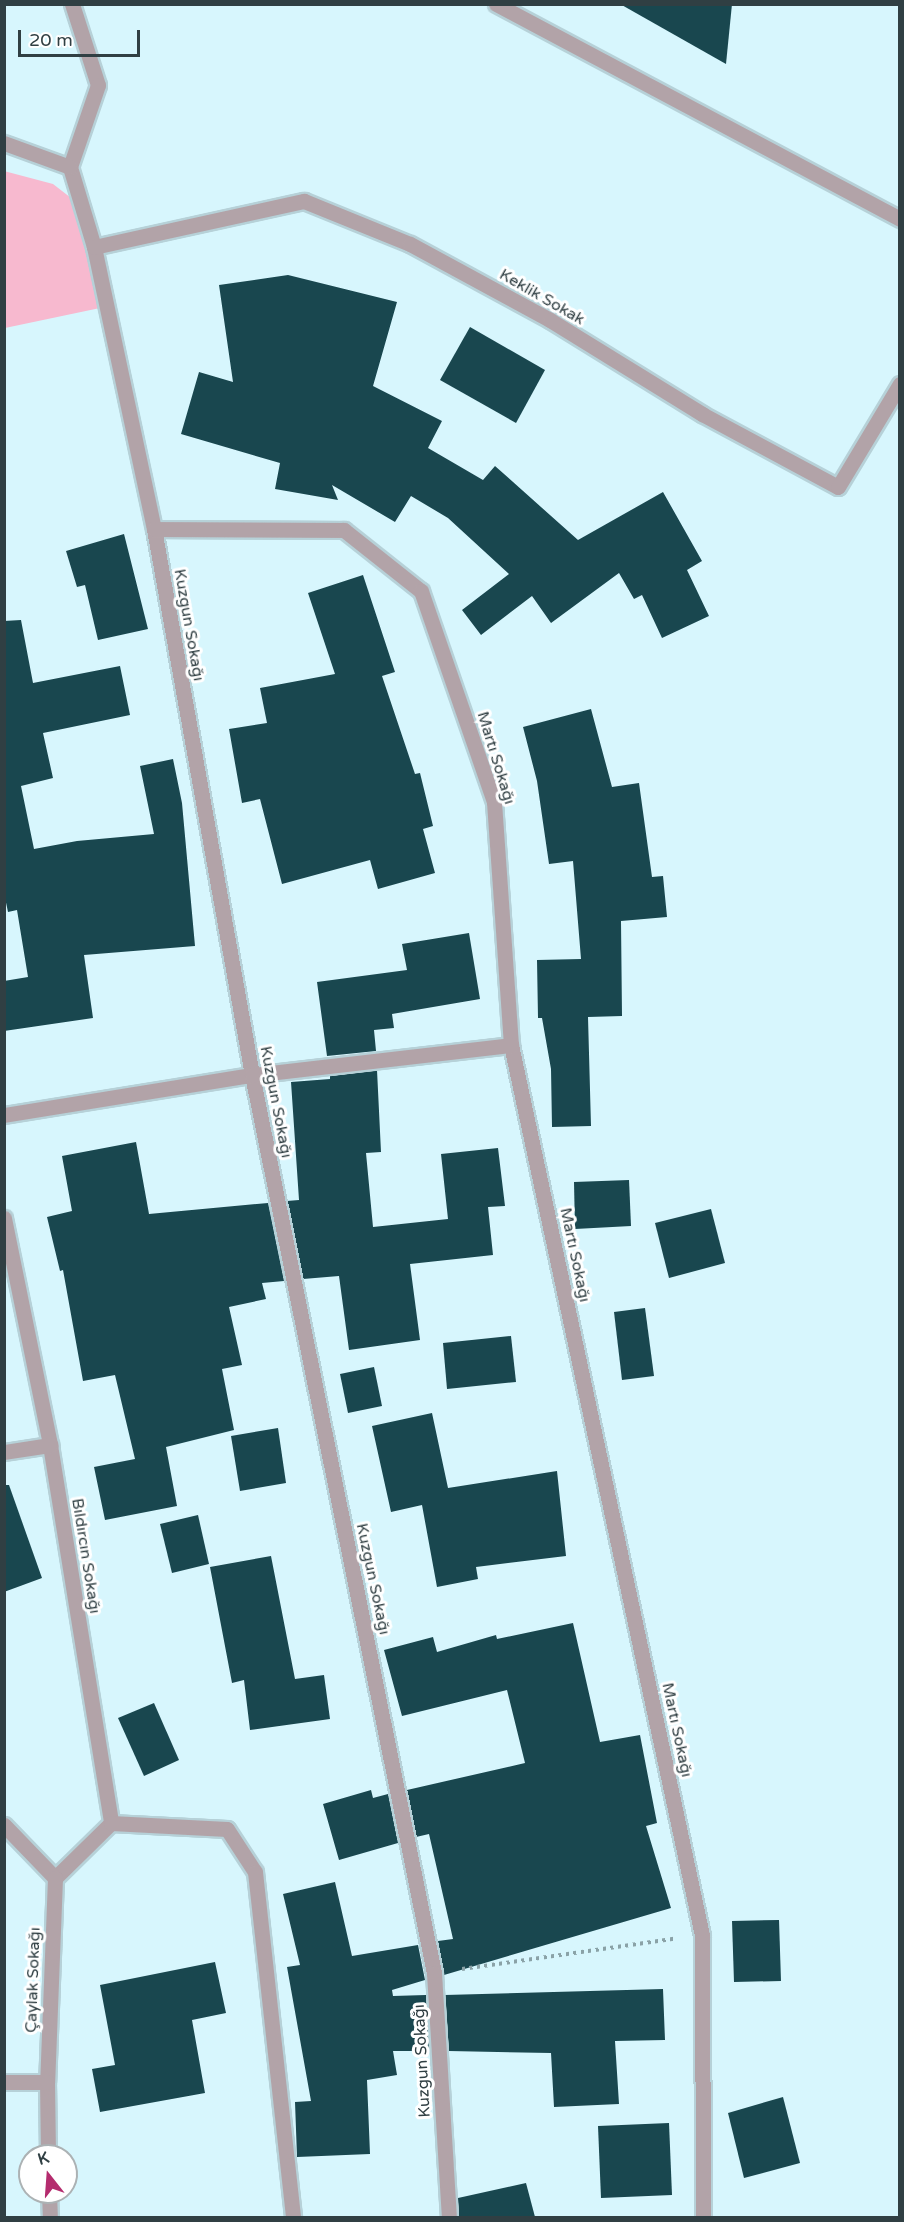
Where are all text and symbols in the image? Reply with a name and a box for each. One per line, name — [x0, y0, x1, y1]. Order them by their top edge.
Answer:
scale bar — [21, 18, 142, 56]
text: 20 m — [29, 29, 73, 51]
street label: Keklik Sokak — [496, 265, 588, 329]
street label: Kuzgun Sokağı — [170, 567, 208, 683]
street label: Martı Sokağı — [473, 709, 519, 807]
street label: Kuzgun Sokağı — [256, 1045, 296, 1159]
street label: Martı Sokağı — [556, 1206, 594, 1304]
street label: Bıldırcın Sokağı — [67, 1497, 105, 1615]
street label: Kuzgun Sokağı — [352, 1522, 394, 1636]
street label: Martı Sokağı — [658, 1681, 696, 1779]
street label: Çaylak Sokağı — [22, 1927, 44, 2033]
street label: Kuzgun Sokağı — [409, 2004, 435, 2118]
north arrow — [18, 2144, 78, 2204]
text: K — [35, 2148, 51, 2170]

